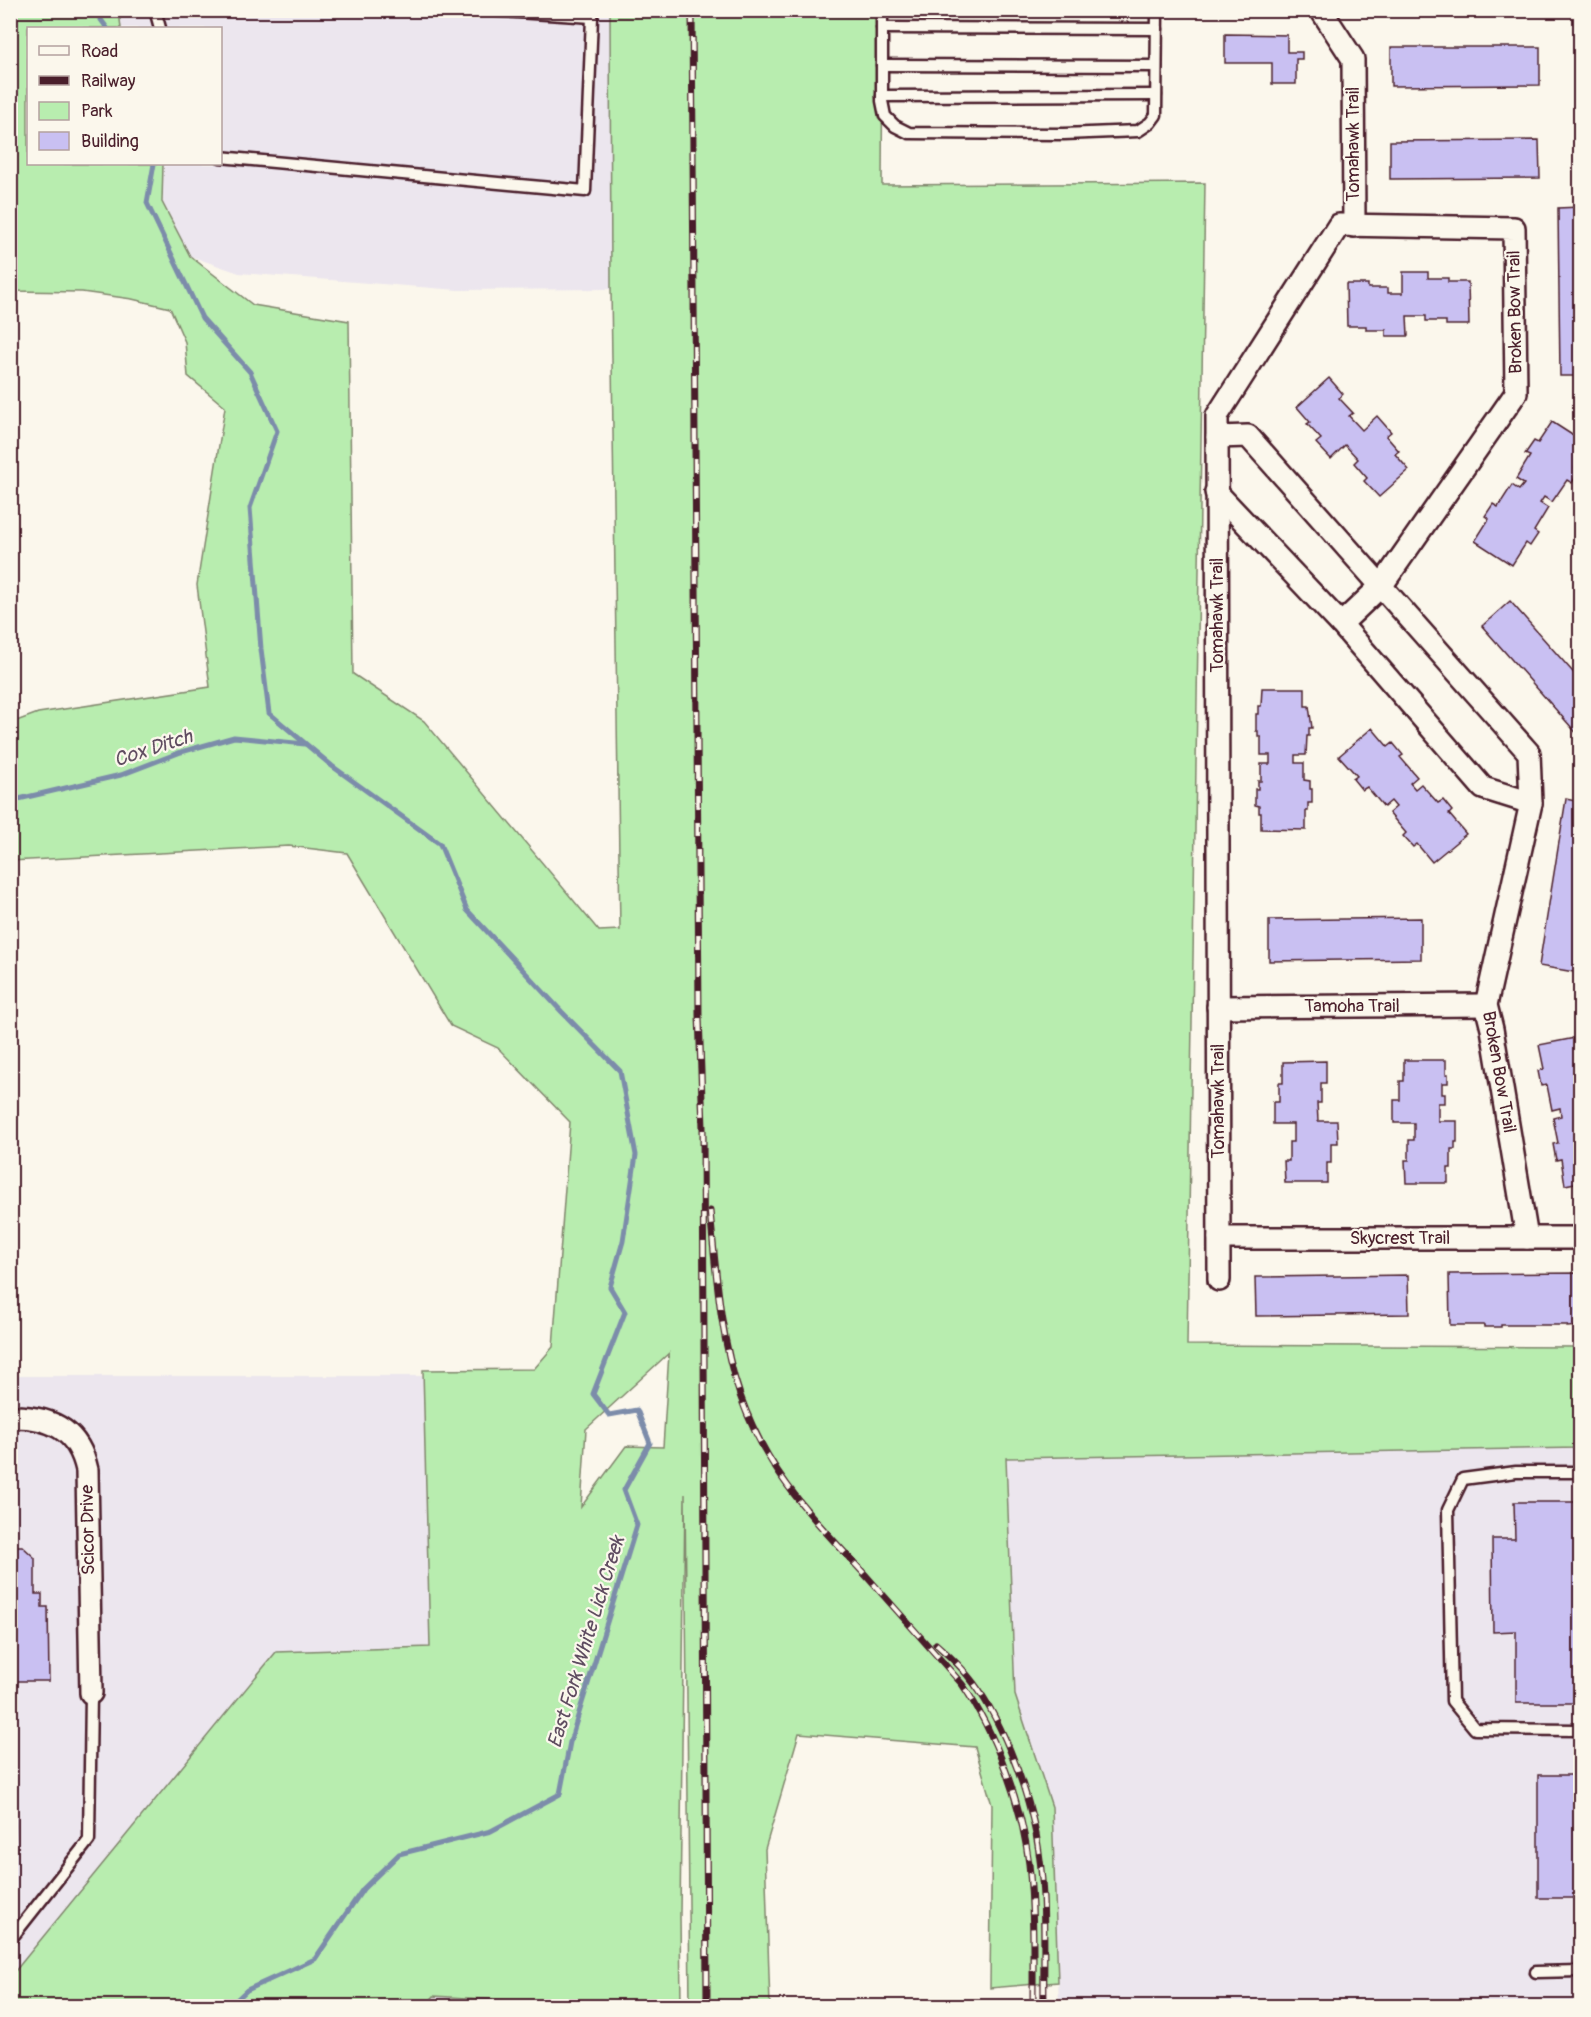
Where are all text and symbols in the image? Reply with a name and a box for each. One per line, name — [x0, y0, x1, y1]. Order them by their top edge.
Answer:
legend — [27, 27, 222, 165]
text: Road — [81, 40, 118, 63]
text: Railway — [81, 70, 136, 93]
street label: Tomahawk Trail — [1342, 87, 1365, 201]
text: Park — [81, 100, 113, 123]
text: Building — [81, 130, 139, 153]
street label: Broken Bow Trail — [1502, 250, 1528, 374]
street label: Tomahawk Trail — [1206, 558, 1229, 672]
water label: Cox Ditch — [111, 723, 197, 772]
street label: Tamoha Trail — [1304, 995, 1400, 1018]
street label: Broken Bow Trail — [1477, 1009, 1521, 1135]
street label: Tomahawk Trail — [1207, 1044, 1230, 1158]
street label: Skycrest Trail — [1350, 1227, 1450, 1250]
street label: Scicor Drive — [76, 1484, 100, 1575]
water label: East Fork White Lick Creek — [542, 1532, 631, 1751]

